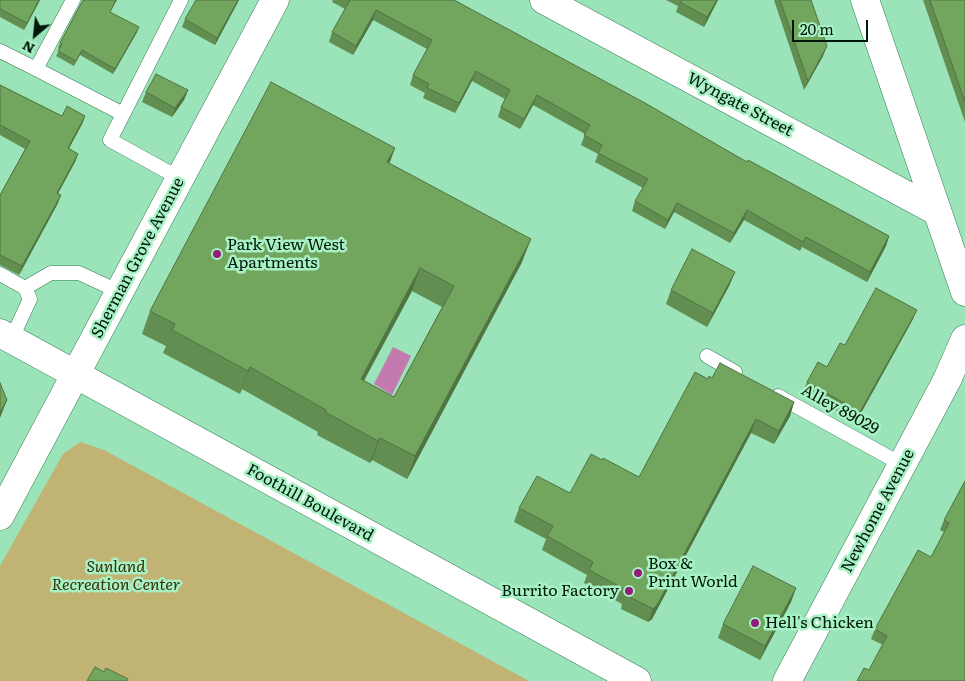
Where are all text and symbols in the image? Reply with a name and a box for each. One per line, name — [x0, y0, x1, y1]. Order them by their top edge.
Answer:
north arrow — [10, 10, 60, 60]
scale bar — [795, 10, 871, 42]
text: 20 m — [800, 17, 834, 40]
text: N — [18, 37, 38, 60]
street label: Wyngate Street — [684, 69, 796, 141]
street label: Sherman Grove Avenue — [88, 175, 188, 341]
place label: Park View West Apartments — [227, 235, 345, 273]
marker: Park View West Apartments — [211, 248, 223, 260]
street label: Alley 89029 — [798, 381, 882, 439]
street label: Newhome Avenue — [837, 446, 919, 576]
street label: Foothill Boulevard — [243, 460, 377, 546]
place label: Box & Print World — [648, 554, 738, 592]
park label: Sunland Recreation Center — [52, 557, 180, 595]
marker: Box & Print World — [632, 567, 644, 579]
place label: Burrito Factory — [501, 581, 619, 601]
marker: Burrito Factory — [623, 585, 635, 597]
place label: Hell's Chicken — [765, 613, 874, 633]
marker: Hell's Chicken — [749, 617, 761, 629]

